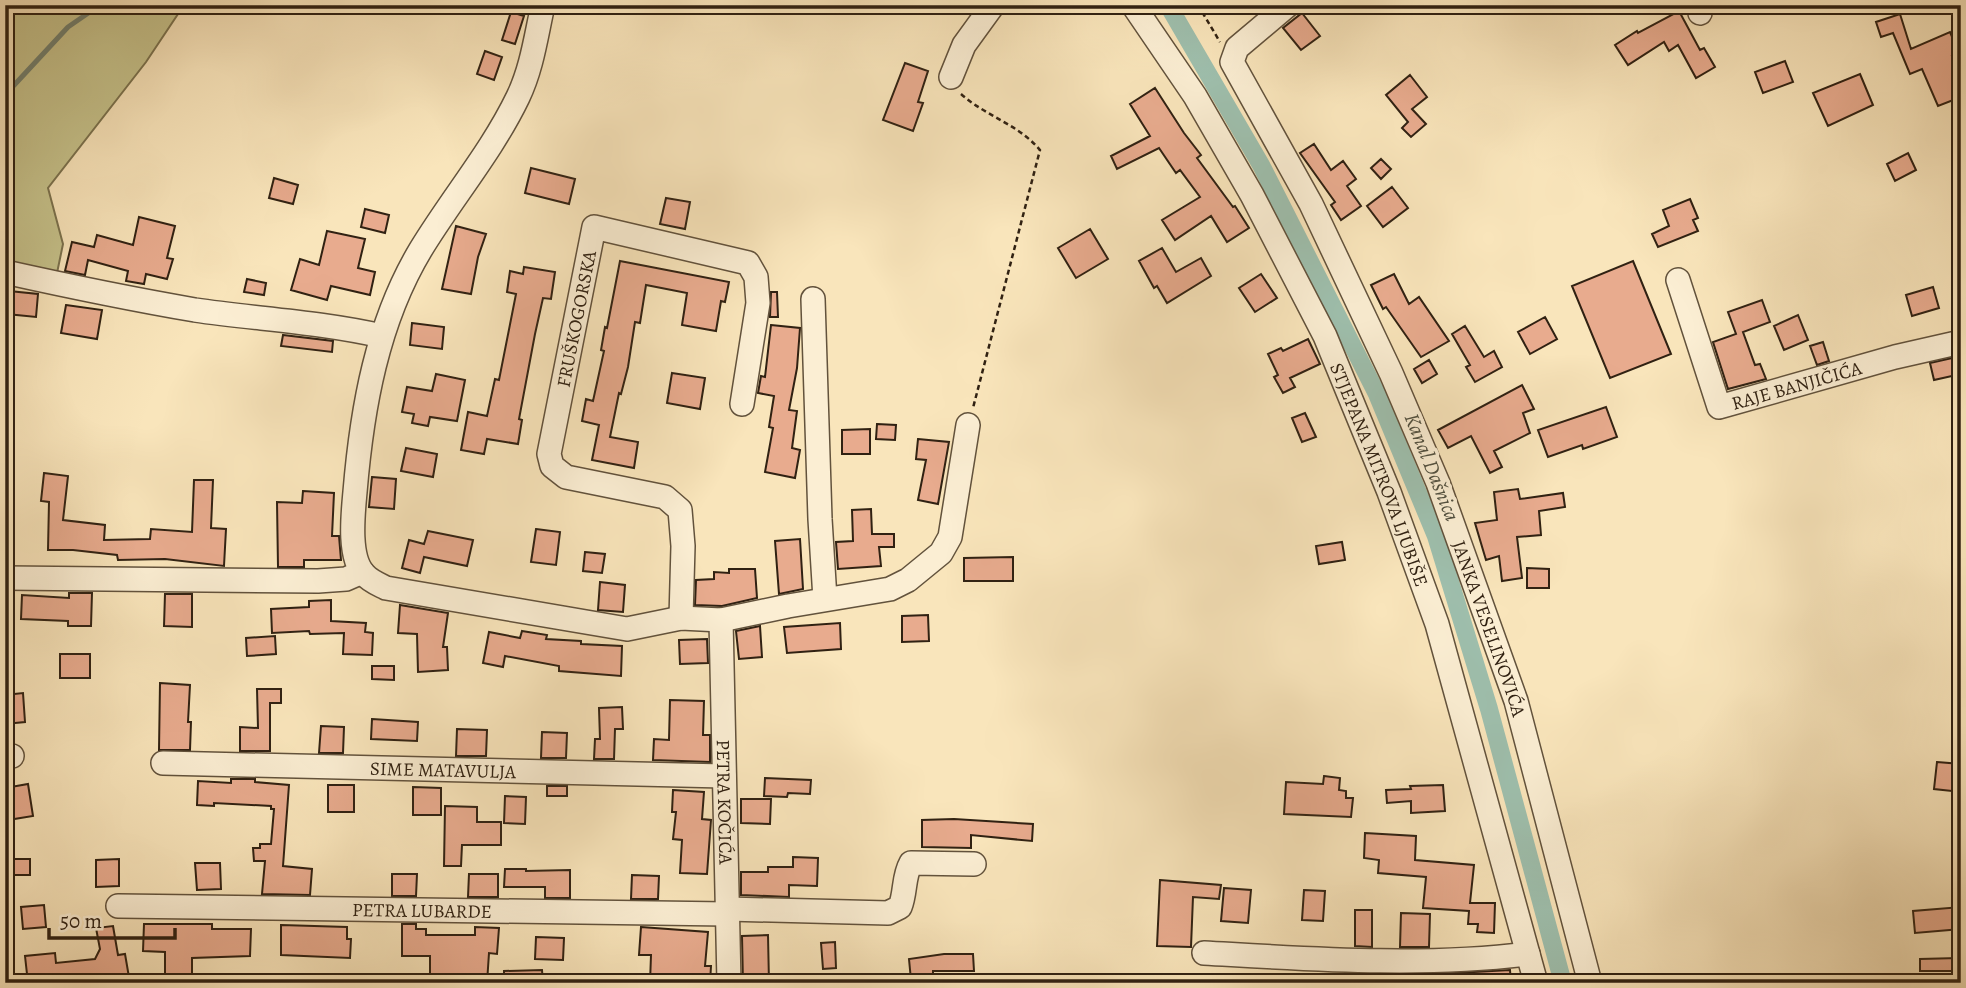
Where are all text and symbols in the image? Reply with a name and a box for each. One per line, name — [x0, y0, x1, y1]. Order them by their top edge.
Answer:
street label: FRUŠKOGORSKA — [551, 247, 603, 390]
street label: RAJE BANJIČIĆA — [1729, 355, 1866, 417]
street label: STJEPANA MITROVA LJUBIŠE — [1323, 359, 1434, 590]
water label: Kanal Dašnica — [1398, 409, 1466, 525]
street label: JANKA VESELINOVIĆA — [1446, 537, 1532, 720]
street label: PETRA KOČIĆA — [710, 739, 738, 866]
street label: SIME MATAVULJA — [369, 756, 517, 785]
scale bar — [49, 897, 175, 941]
street label: PETRA LUBARDE — [352, 897, 492, 925]
text: 50 m — [60, 907, 102, 935]

